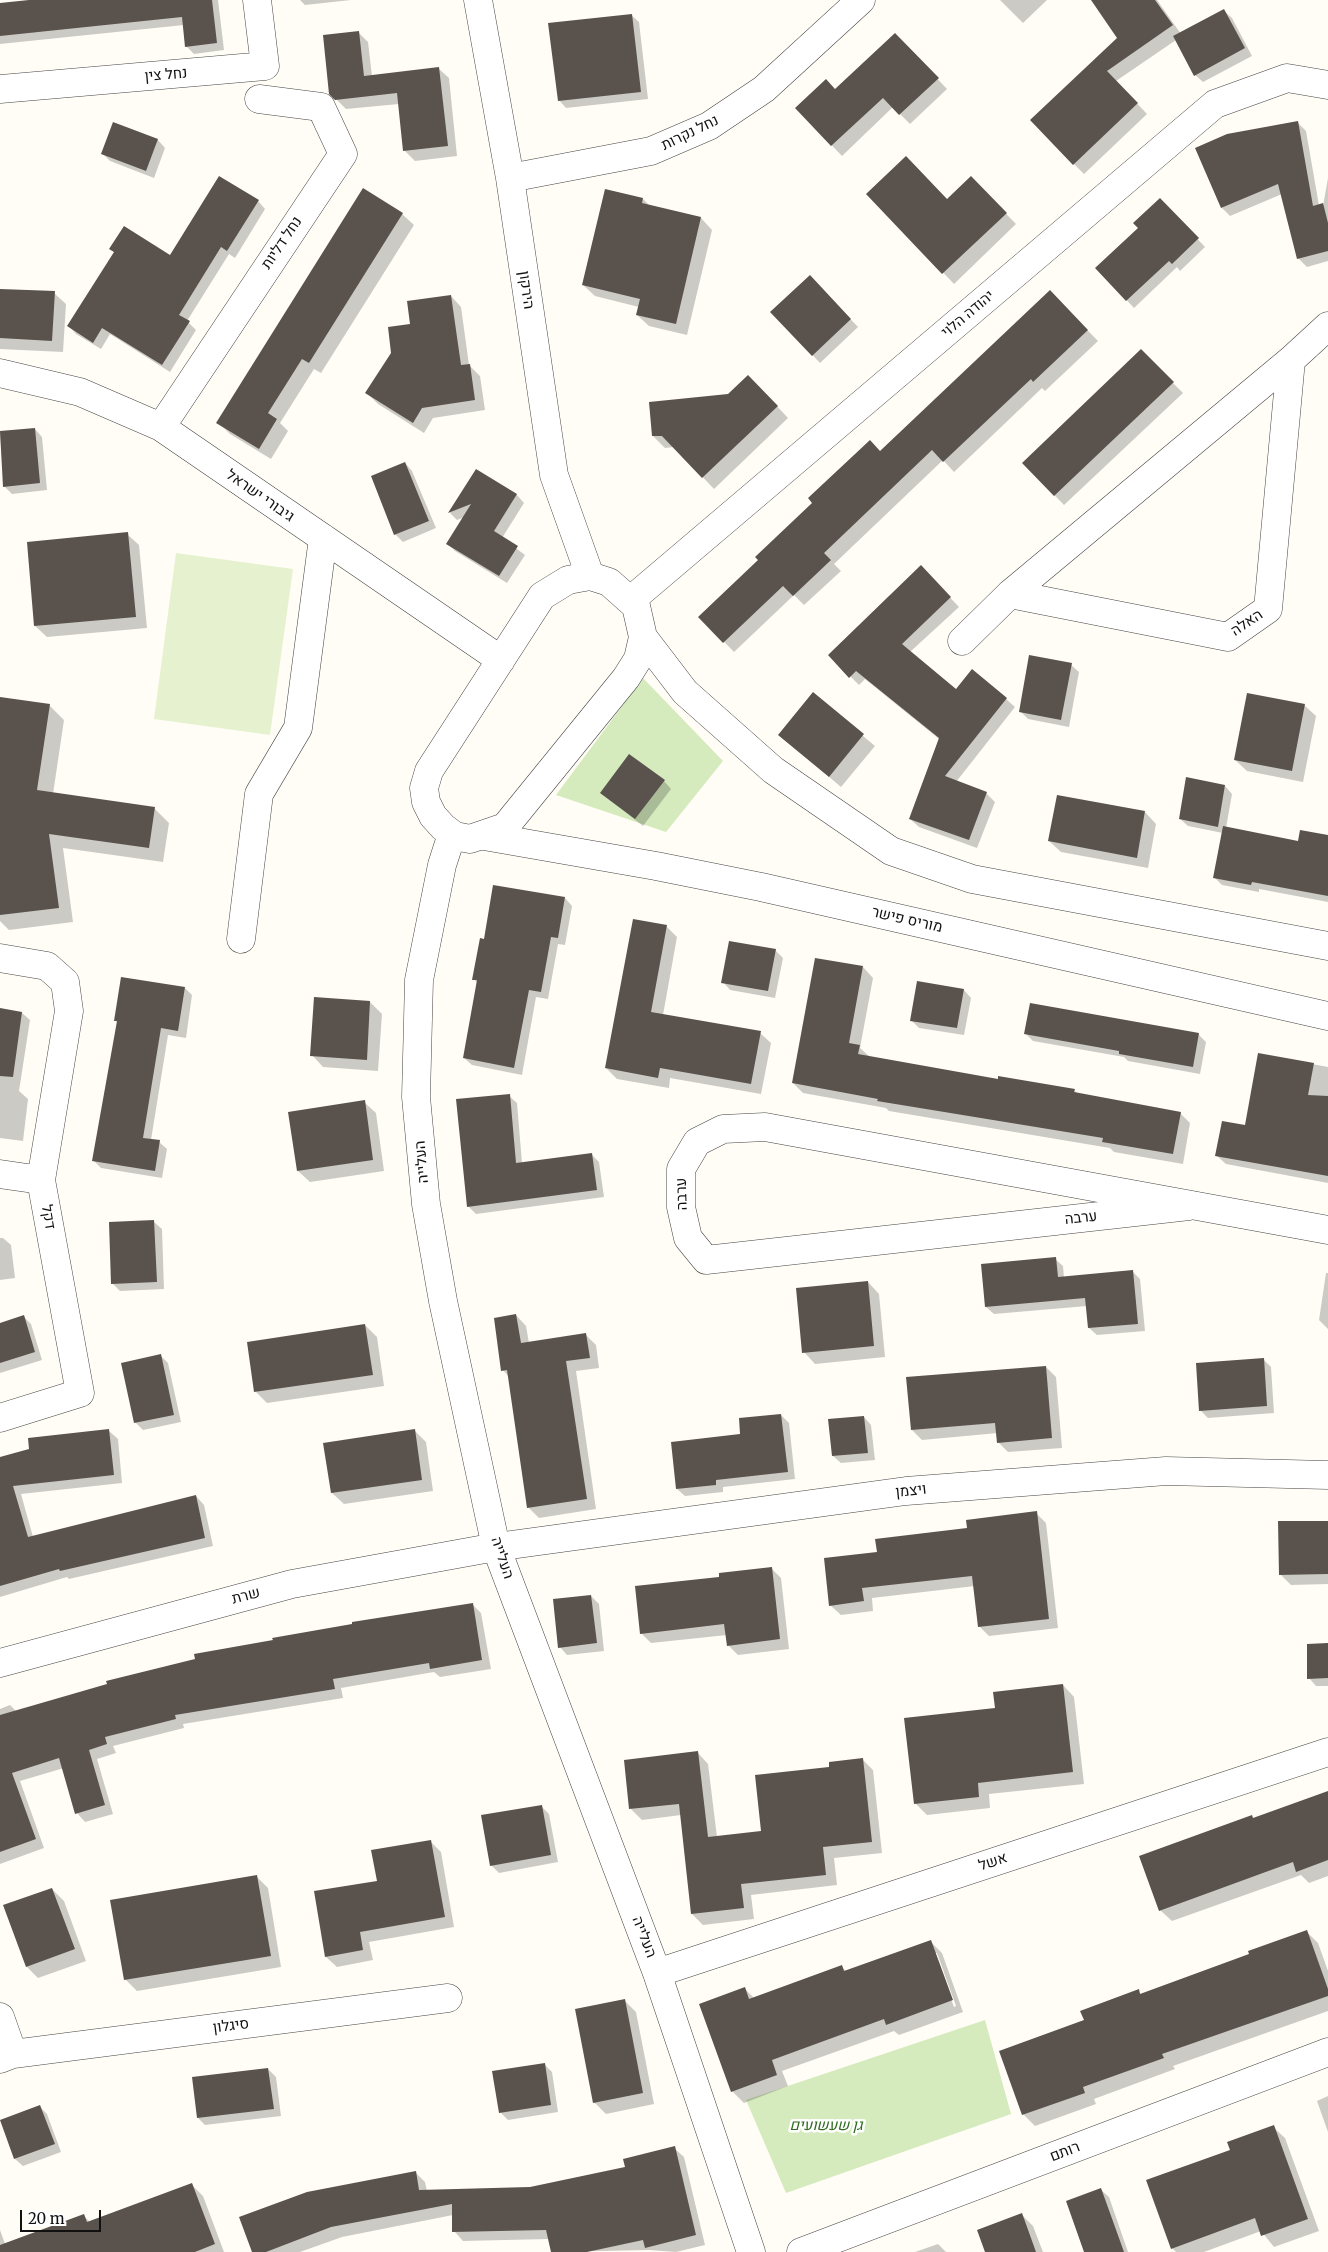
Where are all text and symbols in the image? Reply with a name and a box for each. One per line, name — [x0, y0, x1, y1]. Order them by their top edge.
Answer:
street label: נחל צין — [144, 64, 188, 86]
street label: נחל נקרות — [658, 111, 722, 155]
street label: נחל דליות — [258, 213, 306, 273]
street label: הירקון — [514, 270, 538, 310]
street label: יהודה הלוי — [938, 287, 998, 341]
street label: גיבורי ישראל — [222, 466, 298, 526]
street label: האלה — [1227, 606, 1267, 640]
street label: מוריס פישר — [870, 903, 944, 937]
street label: העלייה — [411, 1140, 433, 1184]
street label: ערבה — [672, 1177, 692, 1211]
street label: דקל — [37, 1203, 59, 1231]
street label: ערבה — [1064, 1207, 1098, 1229]
street label: ויצמן — [895, 1480, 927, 1502]
street label: העלייה — [487, 1535, 517, 1581]
street label: שרת — [230, 1584, 262, 1608]
street label: אשל — [976, 1849, 1010, 1875]
street label: העלייה — [628, 1914, 660, 1960]
street label: סיגלון — [212, 2015, 250, 2037]
park label: גן שעשועים — [789, 2117, 863, 2135]
street label: רותם — [1047, 2138, 1083, 2166]
scale bar — [22, 2200, 104, 2232]
text: 20 m — [28, 2209, 65, 2228]

